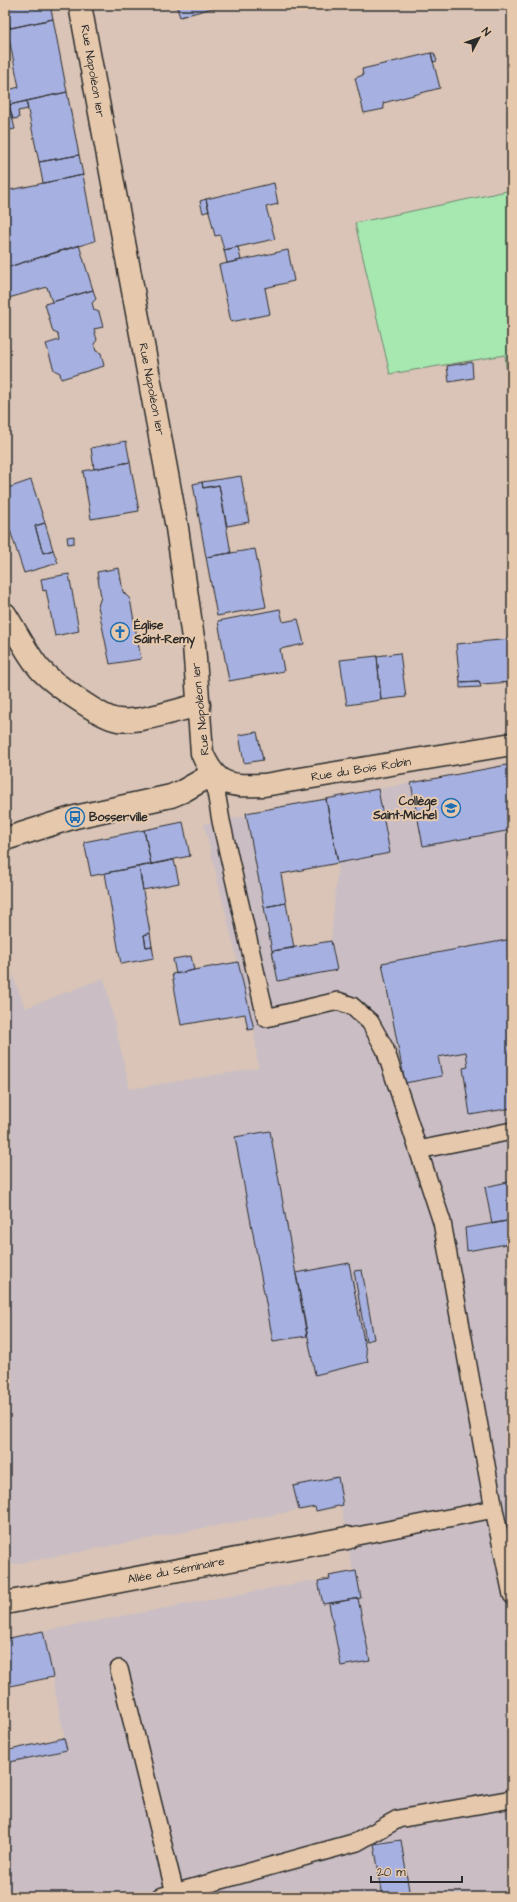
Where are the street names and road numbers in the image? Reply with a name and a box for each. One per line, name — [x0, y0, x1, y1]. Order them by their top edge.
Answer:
street label: Rue Napoléon 1er — [76, 24, 109, 119]
street label: Rue Napoléon 1er — [134, 342, 169, 437]
street label: Rue Napoléon 1er — [187, 661, 214, 756]
street label: Rue du Bois Robin — [310, 753, 412, 786]
street label: Allée du Séminaire — [126, 1553, 227, 1588]

